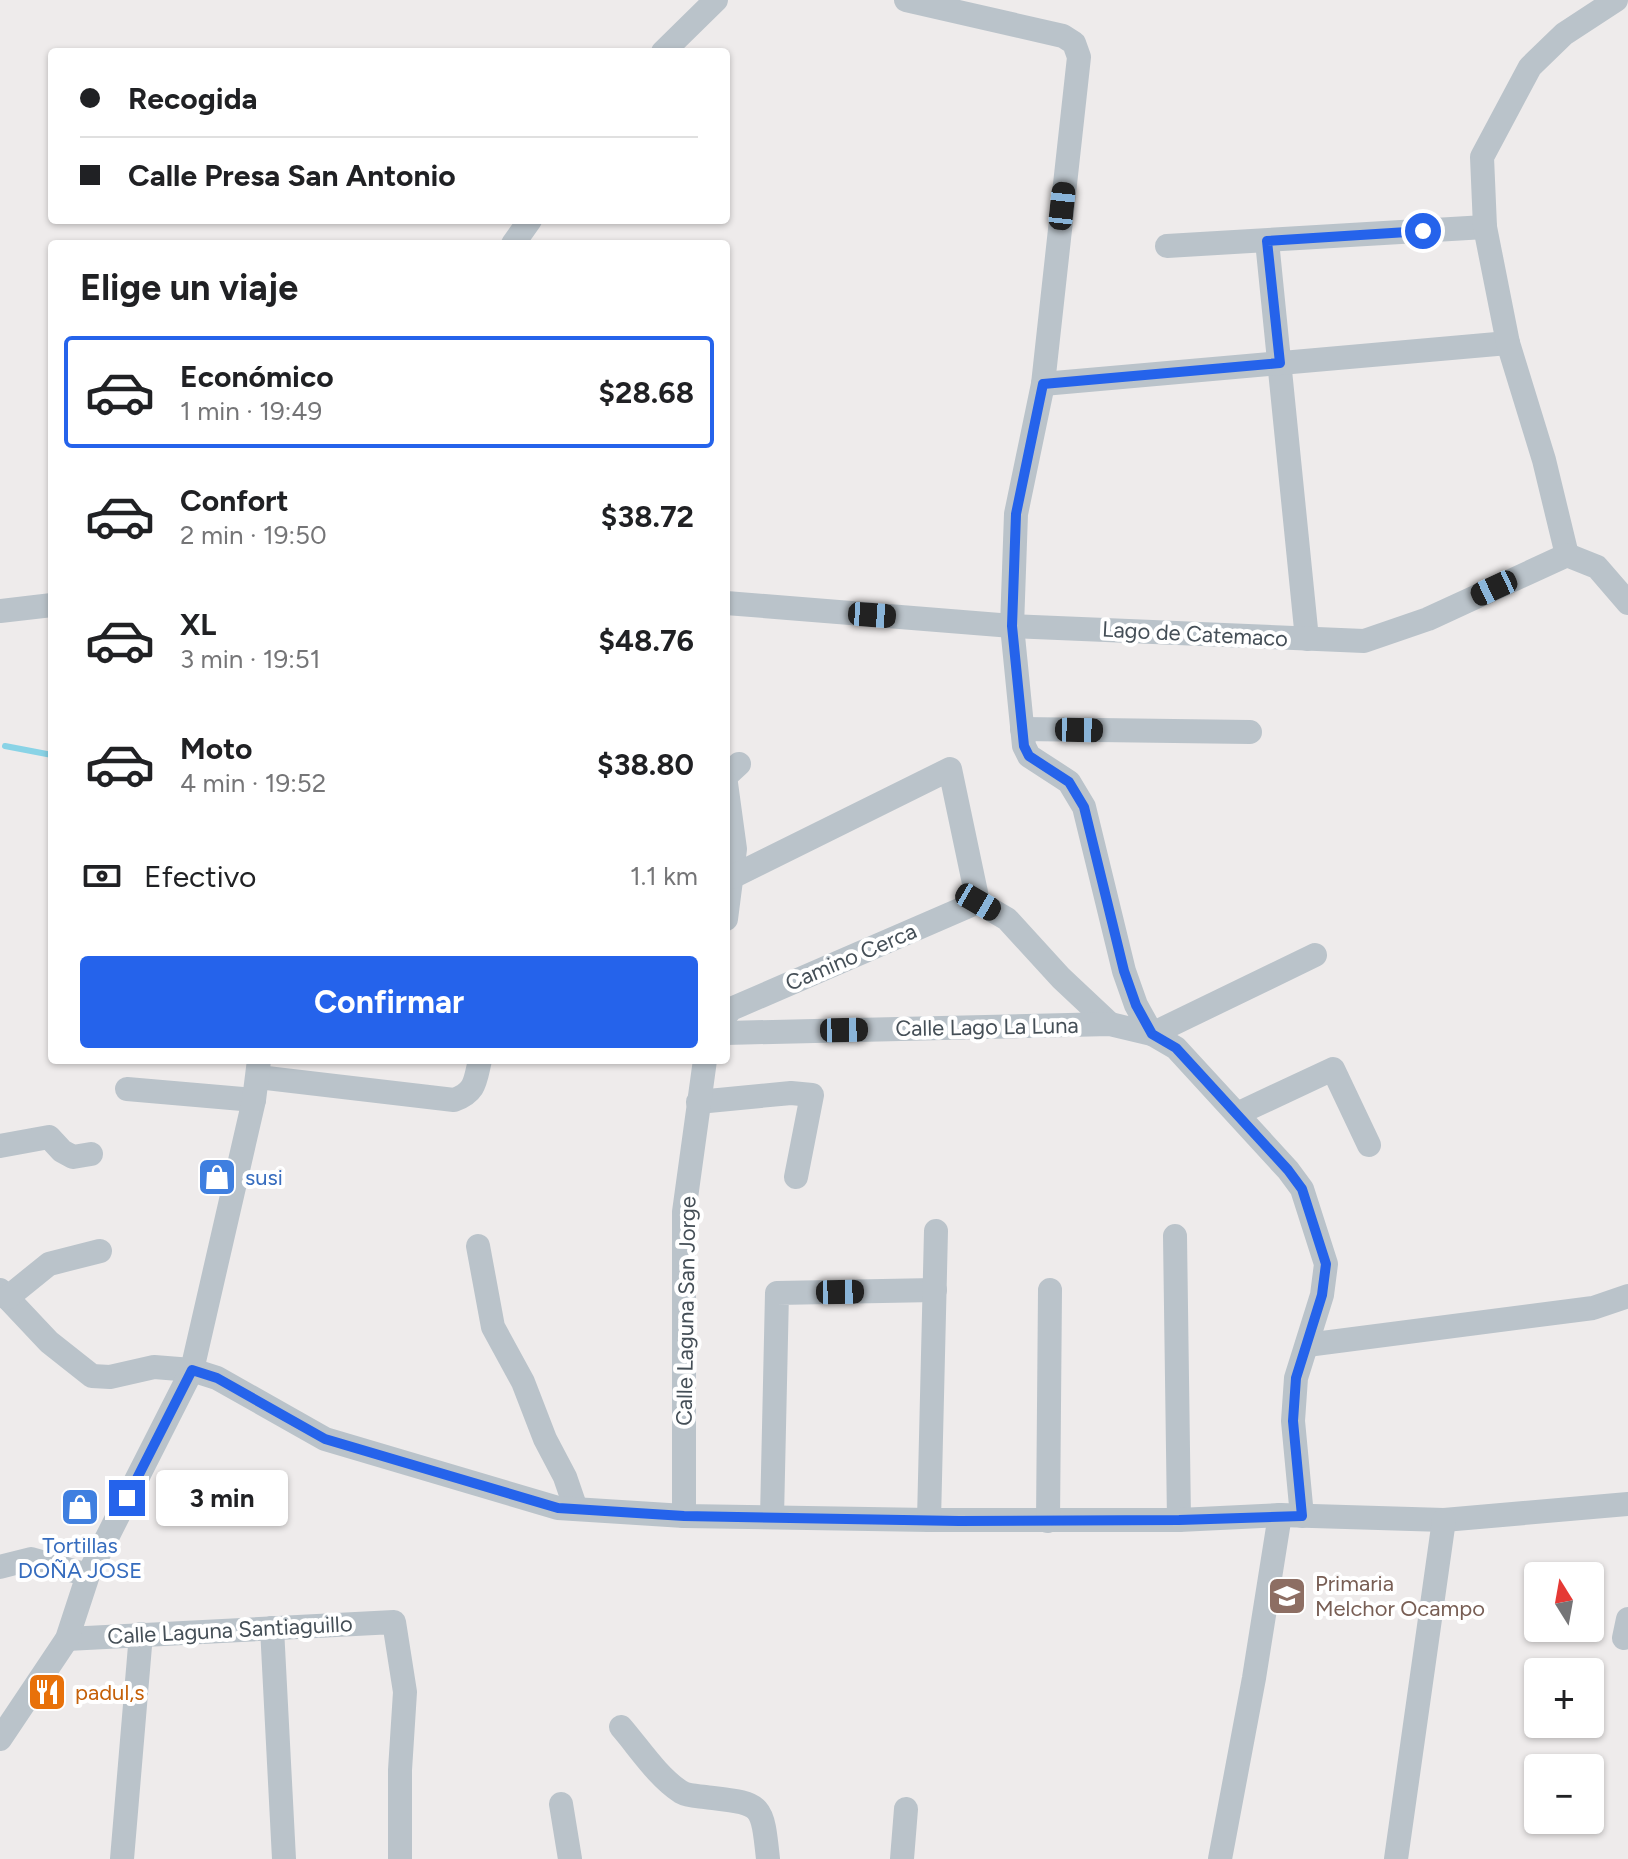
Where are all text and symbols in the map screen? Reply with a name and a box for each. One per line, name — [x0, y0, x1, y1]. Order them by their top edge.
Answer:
text: Recogida — [128, 80, 258, 117]
text: Calle Presa San Antonio — [128, 157, 456, 194]
car — [1048, 181, 1076, 231]
route start — [1405, 213, 1441, 249]
text: Elige un viaje — [80, 266, 298, 309]
icon: car — [84, 356, 156, 428]
text: Económico — [180, 358, 334, 395]
text: $28.68 — [598, 374, 694, 411]
text: 1 min · 19:49 — [180, 395, 322, 427]
icon: car — [84, 480, 156, 552]
text: Confort — [180, 482, 289, 519]
text: $38.72 — [601, 498, 694, 535]
text: 2 min · 19:50 — [180, 519, 327, 551]
car — [1467, 567, 1521, 609]
car — [847, 601, 897, 629]
icon: car — [84, 604, 156, 676]
text: XL — [180, 606, 216, 643]
street label: Lago de Catemaco — [1101, 616, 1289, 652]
text: $48.76 — [599, 622, 694, 659]
text: 3 min · 19:51 — [180, 643, 320, 675]
car — [1055, 718, 1103, 742]
icon: car — [84, 728, 156, 800]
text: Moto — [180, 730, 252, 767]
text: $38.80 — [597, 746, 694, 783]
text: 4 min · 19:52 — [180, 767, 326, 799]
icon: cash — [80, 854, 124, 898]
text: Efectivo — [144, 858, 256, 895]
text: 1.1 km — [630, 860, 698, 892]
car — [951, 880, 1005, 924]
street label: Camino Cerca — [781, 917, 921, 997]
button: Confirmar — [80, 956, 698, 1048]
street label: Calle Lago La Luna — [895, 1012, 1079, 1042]
car — [820, 1018, 868, 1042]
shop icon: susi — [196, 1156, 238, 1198]
place label: susi — [245, 1164, 283, 1191]
street label: Calle Laguna San Jorge — [670, 1196, 702, 1426]
car — [816, 1280, 864, 1304]
callout: 3 min — [155, 1470, 287, 1526]
route end — [109, 1480, 145, 1516]
text: 3 min — [190, 1482, 254, 1514]
shop icon: Tortillas DOÑA JOSE — [59, 1486, 101, 1528]
place label: Tortillas DOÑA JOSE — [18, 1532, 142, 1584]
north arrow — [1524, 1562, 1604, 1642]
map controls — [1524, 1562, 1604, 1834]
place label: Primaria Melchor Ocampo — [1315, 1570, 1485, 1622]
school or university icon: Primaria Melchor Ocampo — [1266, 1575, 1308, 1617]
street label: Calle Laguna Santiaguillo — [107, 1610, 353, 1650]
button: + — [1524, 1658, 1604, 1738]
restaurant icon: padul,s — [26, 1671, 68, 1713]
place label: padul,s — [75, 1679, 144, 1706]
button: − — [1524, 1754, 1604, 1834]

